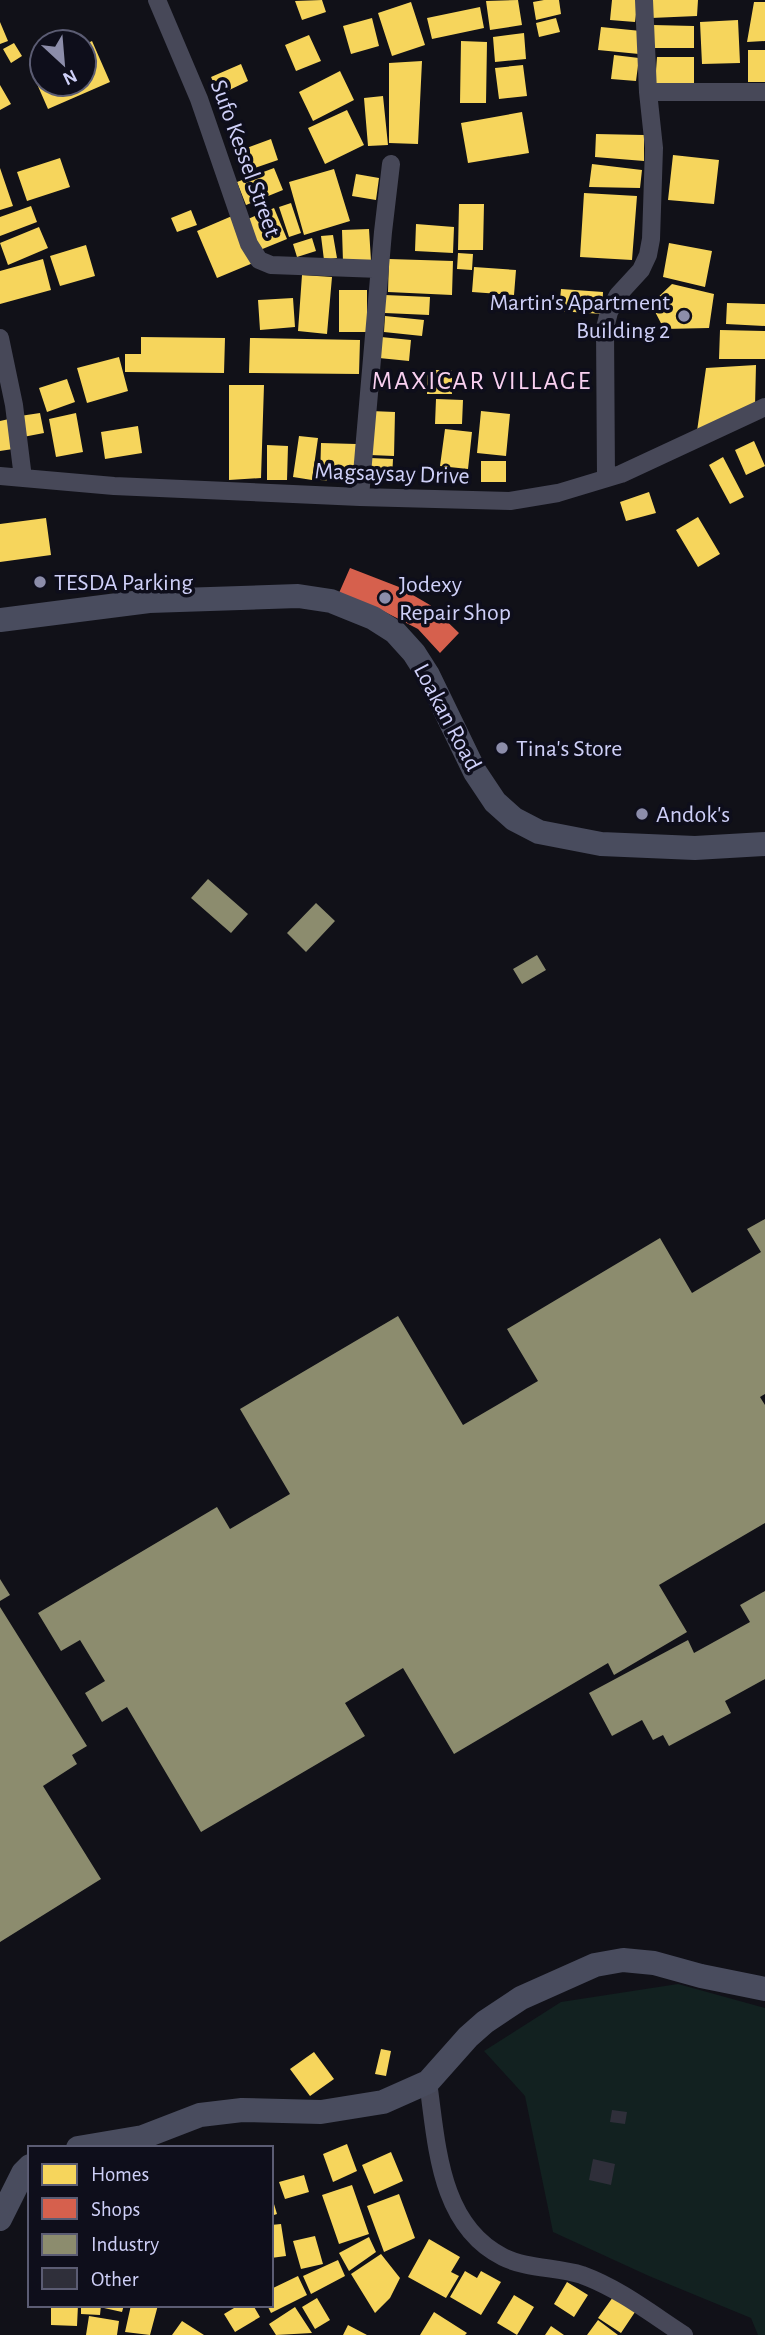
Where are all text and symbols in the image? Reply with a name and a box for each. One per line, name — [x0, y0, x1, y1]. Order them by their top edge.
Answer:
north arrow — [28, 28, 98, 98]
text: N — [60, 65, 80, 88]
street label: Sufo Kessel Street — [206, 77, 285, 240]
place label: Martin's Apartment Building 2 — [489, 291, 670, 343]
marker: Martin's Apartment Building 2 — [676, 308, 692, 324]
district label: MAXICAR VILLAGE — [372, 368, 592, 394]
street label: Magsaysay Drive — [314, 459, 470, 489]
place label: TESDA Parking — [54, 571, 193, 595]
place label: Jodexy Repair Shop — [399, 573, 511, 625]
marker: TESDA Parking — [32, 574, 48, 590]
marker: Jodexy Repair Shop — [377, 590, 393, 606]
street label: Loakan Road — [409, 660, 485, 775]
place label: Tina's Store — [516, 737, 622, 761]
marker: Tina's Store — [494, 740, 510, 756]
place label: Andok's — [656, 803, 730, 827]
marker: Andok's — [634, 806, 650, 822]
legend — [28, 2146, 273, 2307]
text: Homes — [91, 2164, 149, 2185]
text: Shops — [91, 2199, 140, 2220]
text: Industry — [91, 2234, 159, 2255]
text: Other — [91, 2269, 139, 2290]

